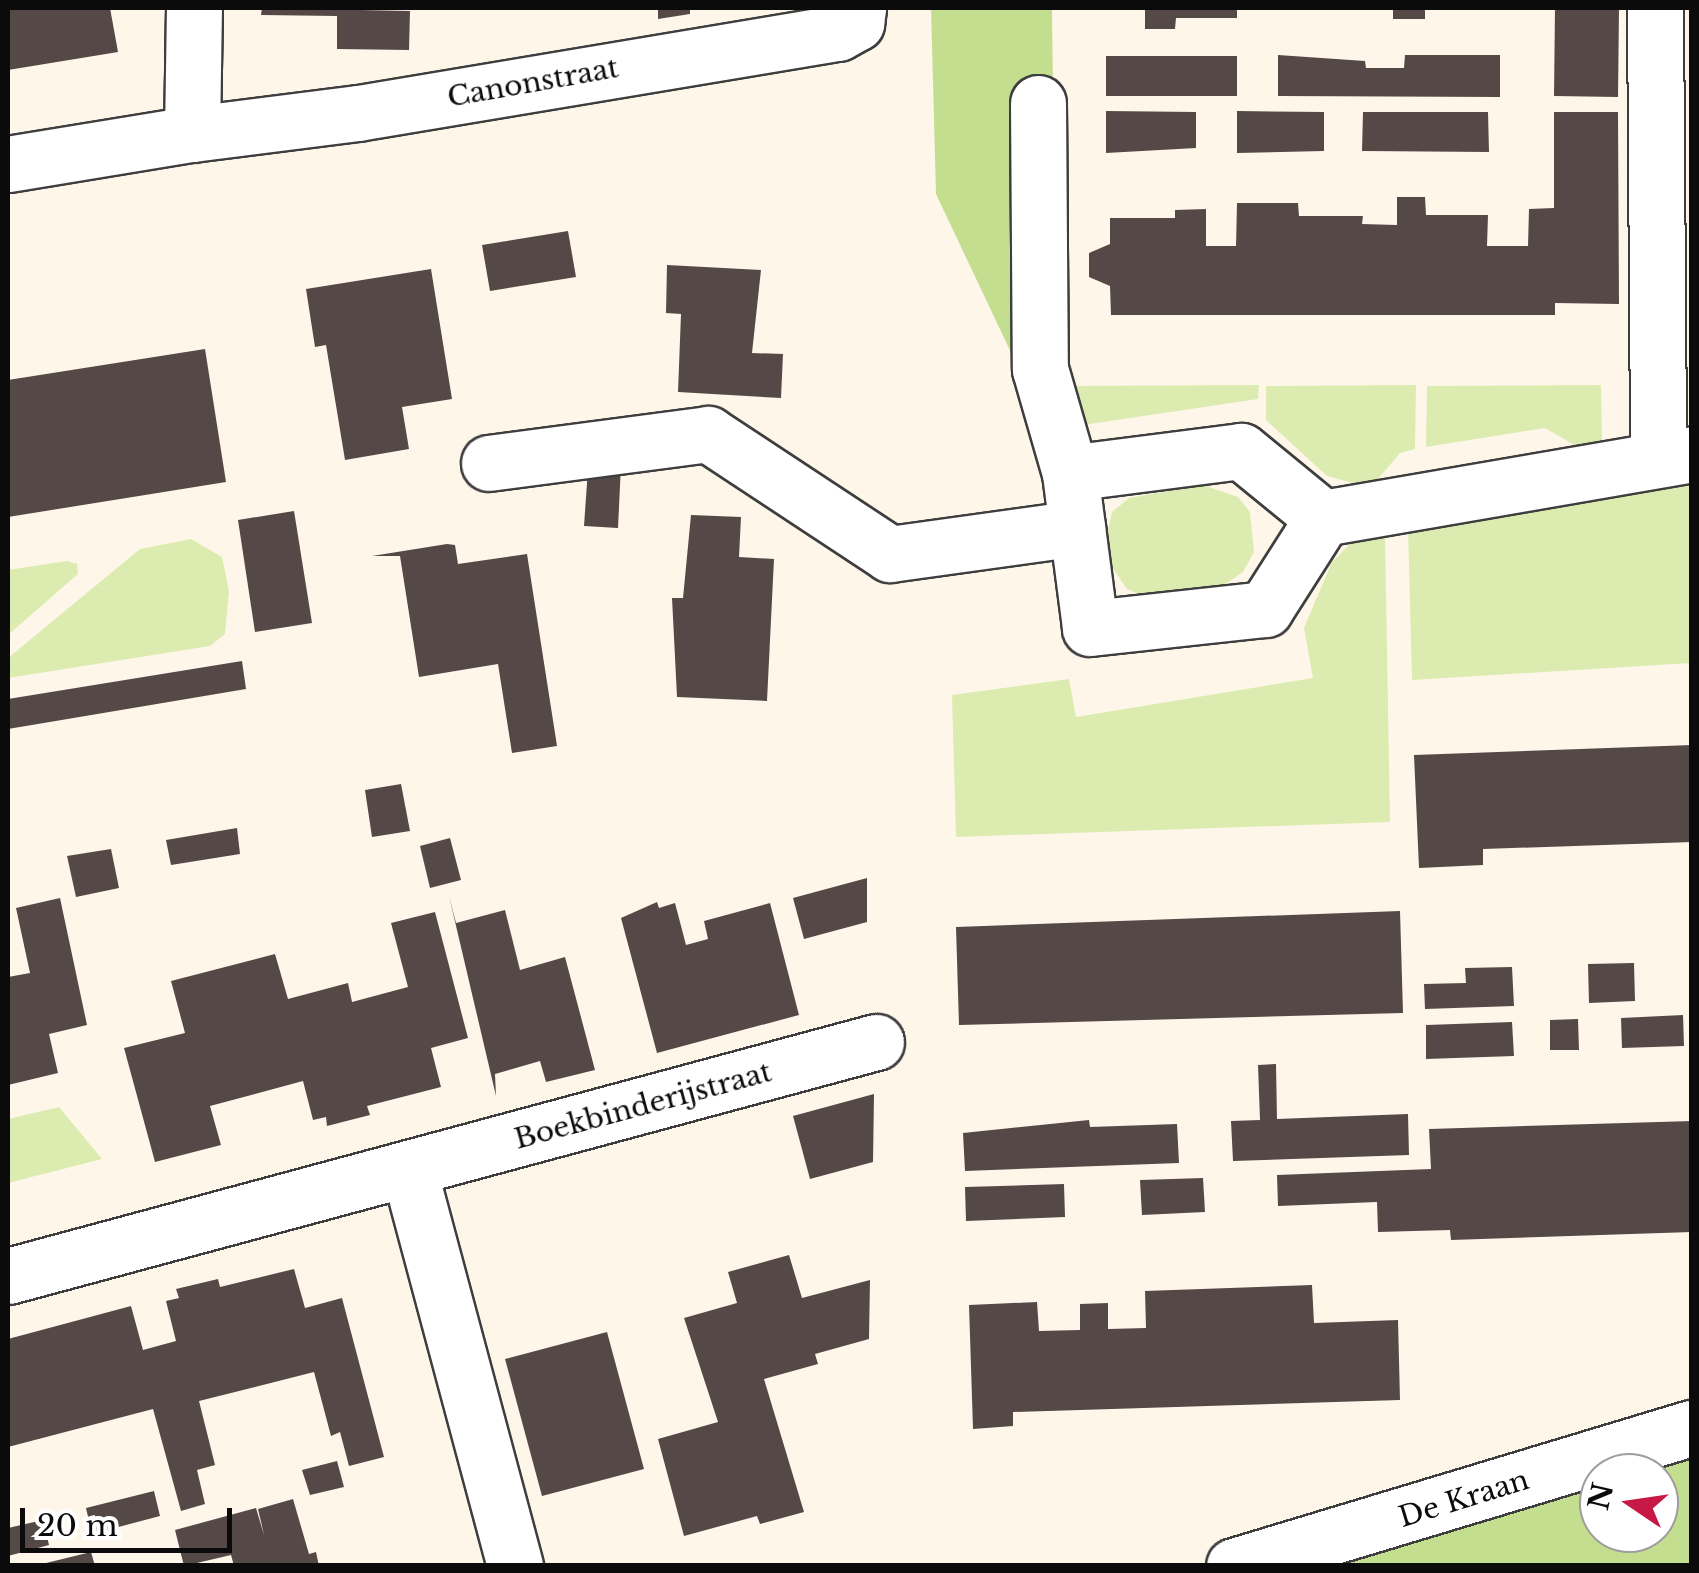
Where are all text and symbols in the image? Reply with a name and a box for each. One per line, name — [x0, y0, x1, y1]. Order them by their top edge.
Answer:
street label: Canonstraat — [445, 51, 621, 115]
street label: Boekbinderijstraat — [511, 1055, 775, 1157]
north arrow — [1579, 1453, 1679, 1553]
street label: De Kraan — [1395, 1463, 1533, 1535]
text: N — [1581, 1480, 1621, 1513]
scale bar — [25, 1488, 238, 1550]
text: 20 m — [37, 1507, 118, 1544]

